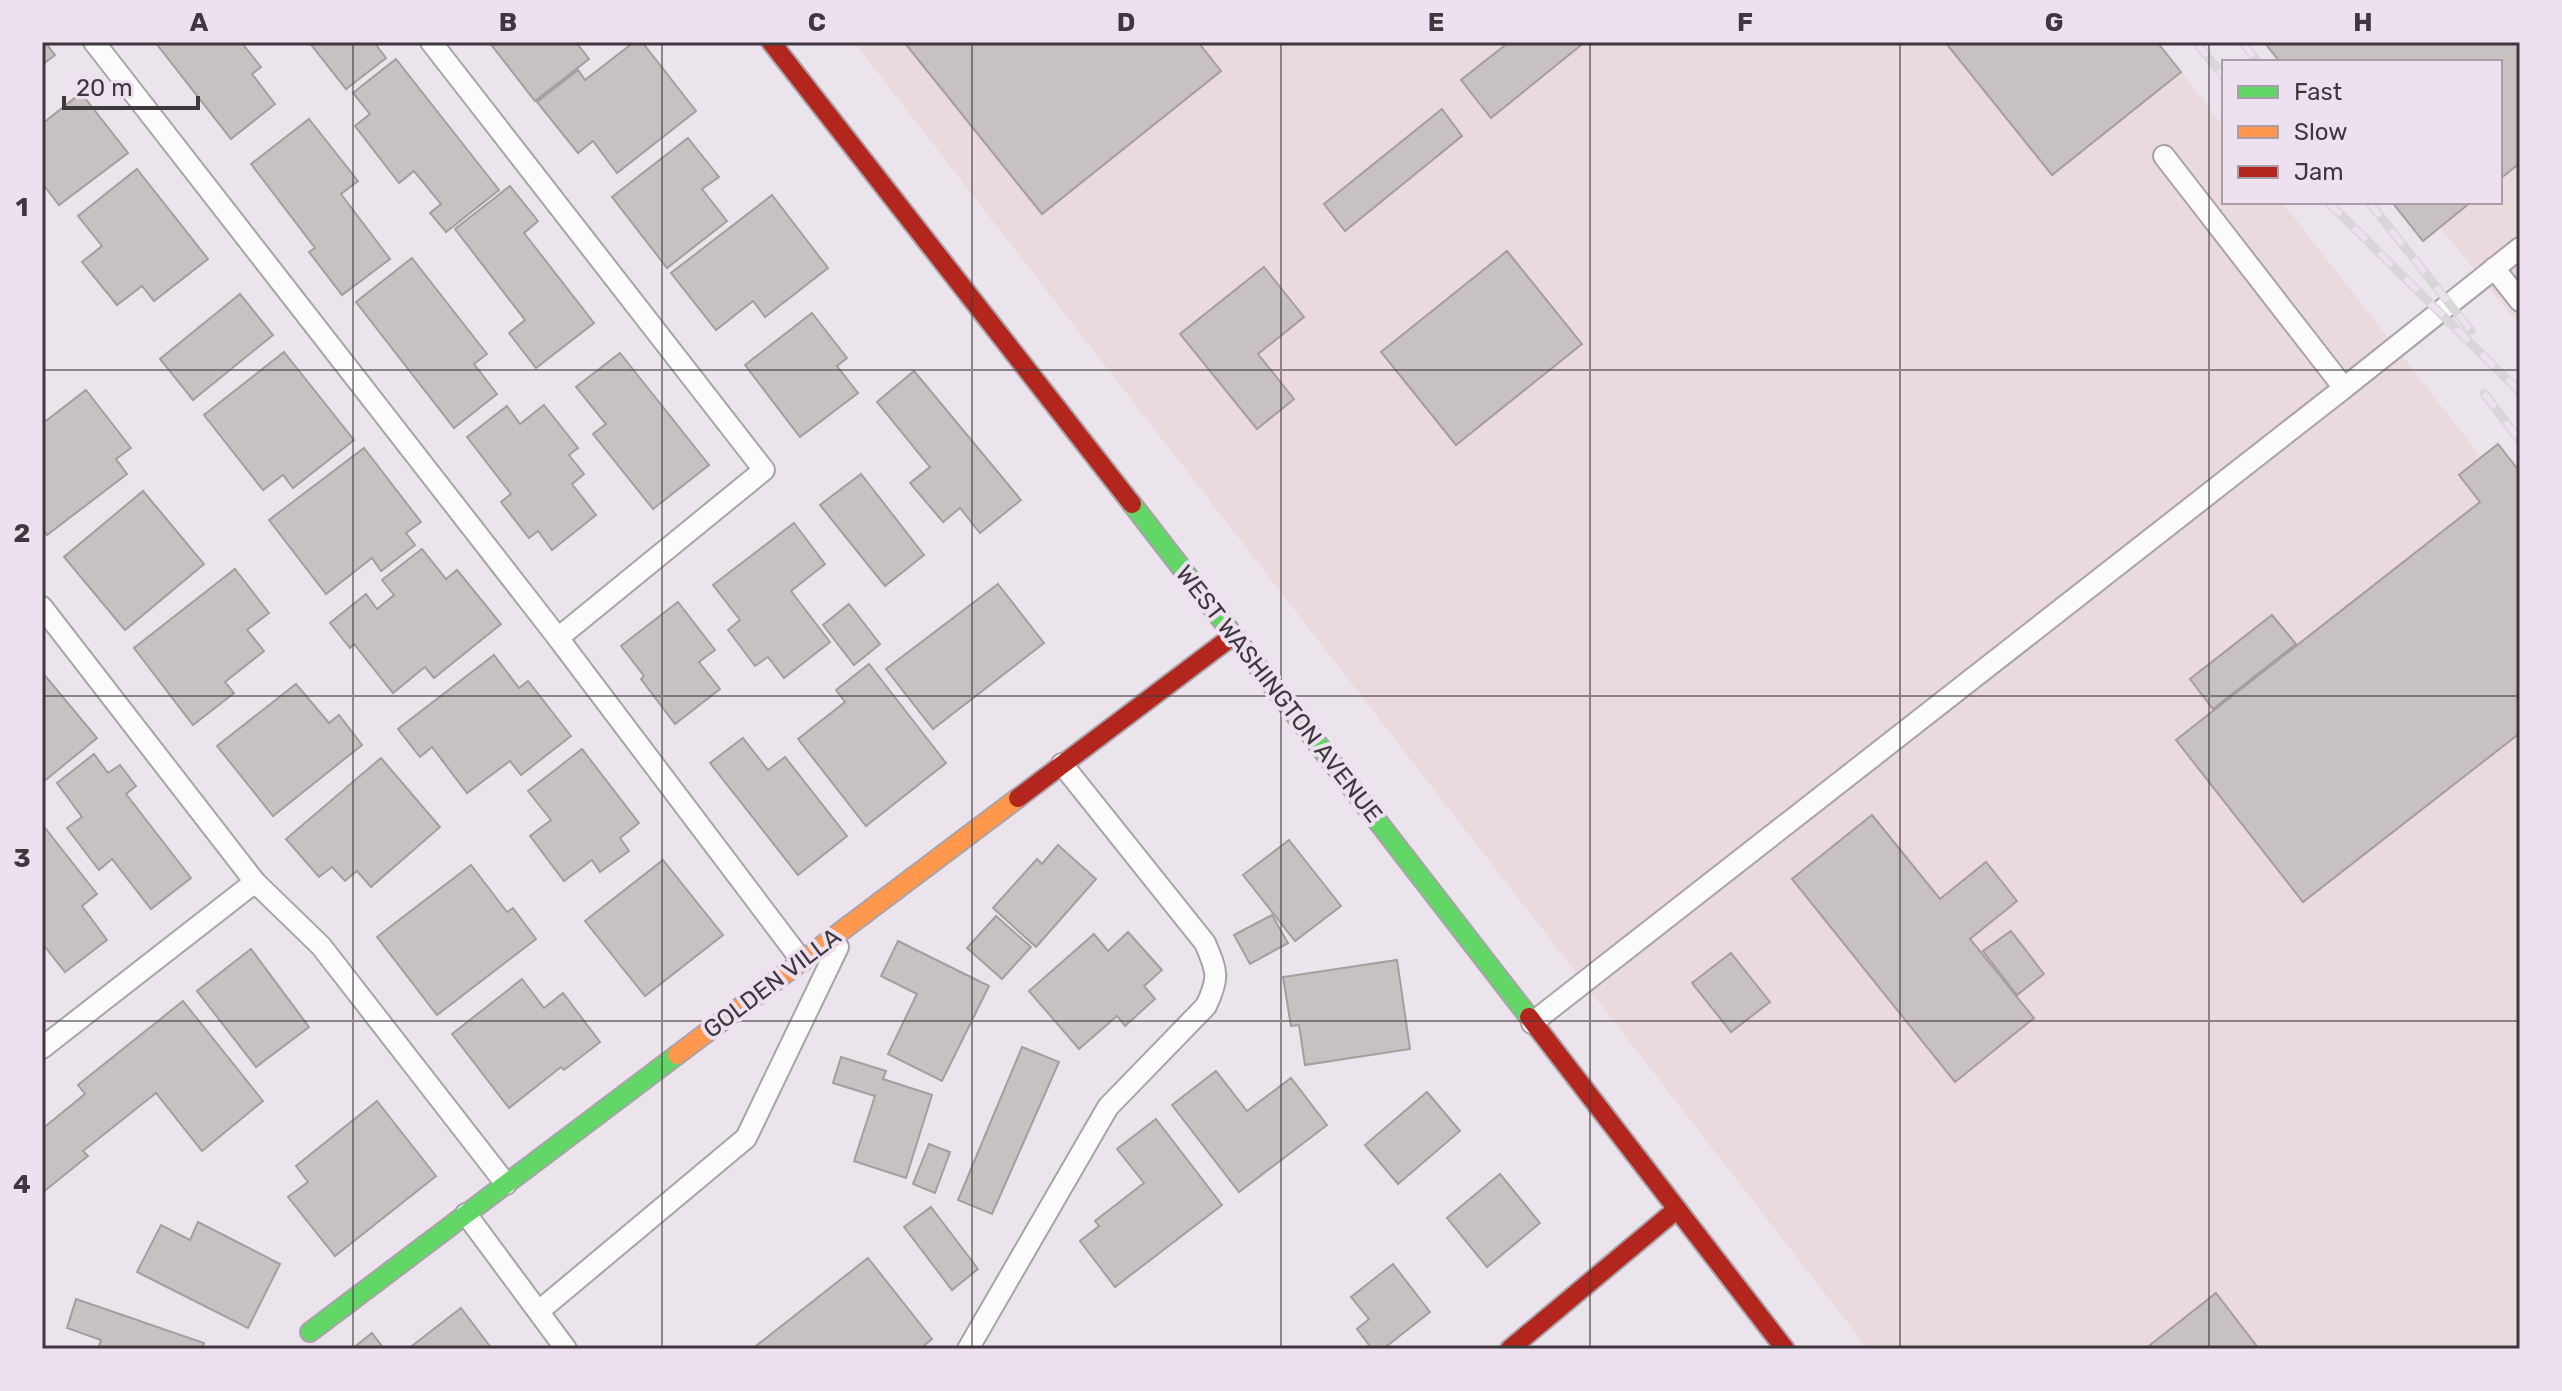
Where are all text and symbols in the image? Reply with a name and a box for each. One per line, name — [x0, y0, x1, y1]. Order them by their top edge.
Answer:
text: A — [190, 7, 209, 38]
text: B — [499, 7, 517, 38]
text: C — [808, 7, 826, 38]
text: D — [1117, 7, 1135, 38]
text: E — [1428, 7, 1444, 38]
text: F — [1737, 7, 1753, 38]
text: G — [2045, 7, 2063, 38]
text: H — [2353, 7, 2373, 38]
scale bar — [64, 60, 198, 110]
legend — [2222, 60, 2502, 204]
text: 20 m — [76, 74, 133, 102]
text: Fast — [2294, 78, 2342, 106]
text: Slow — [2294, 118, 2347, 146]
text: Jam — [2294, 158, 2344, 186]
text: 1 — [16, 192, 28, 223]
text: 2 — [14, 518, 30, 549]
street label: WEST WASHINGTON AVENUE — [1170, 560, 1388, 828]
text: 3 — [13, 843, 31, 874]
street label: GOLDEN VILLA — [698, 922, 846, 1044]
text: 4 — [13, 1169, 31, 1200]

